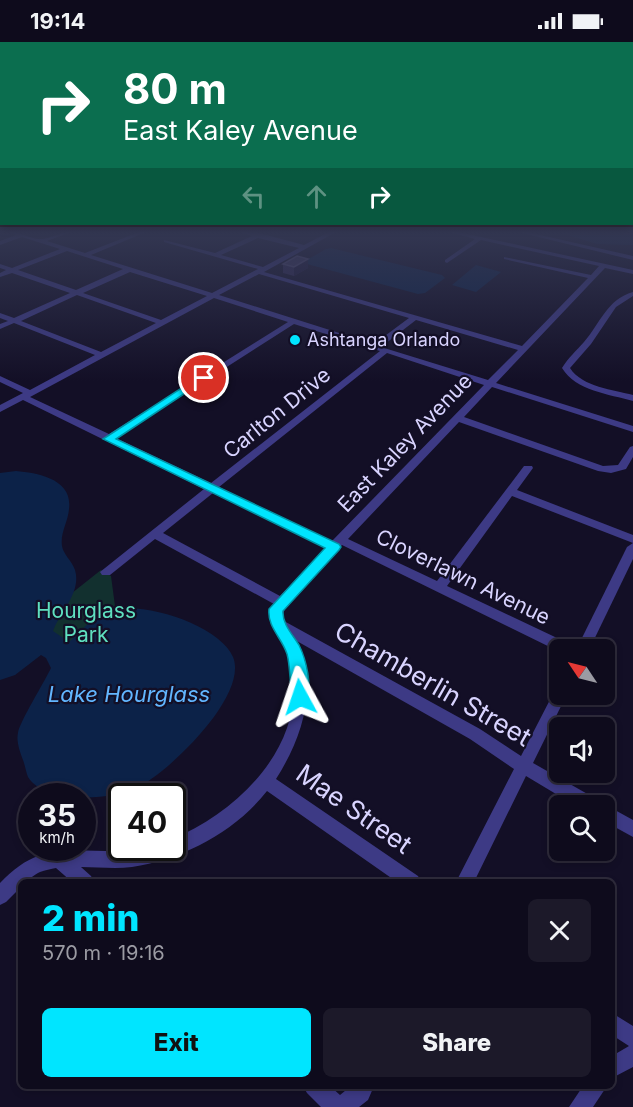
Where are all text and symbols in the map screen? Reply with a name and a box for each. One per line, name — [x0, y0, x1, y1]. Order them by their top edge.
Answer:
text: 19:14 — [30, 8, 85, 34]
text: 80 m — [123, 63, 227, 114]
icon: right — [24, 66, 102, 144]
text: East Kaley Avenue — [123, 114, 358, 147]
icon: left — [237, 180, 270, 213]
icon: ahead — [300, 180, 333, 213]
icon: right — [363, 180, 396, 213]
place label: Ashtanga Orlando — [307, 329, 460, 350]
marker: Ashtanga Orlando — [288, 333, 302, 347]
pin — [178, 352, 229, 403]
icon: arrive — [187, 361, 220, 394]
street label: Carlton Drive — [218, 362, 335, 463]
street label: East Kaley Avenue — [332, 368, 477, 517]
street label: Cloverlawn Avenue — [372, 524, 554, 630]
park label: Hourglass Park — [36, 598, 136, 647]
street label: Chamberlin Street — [330, 615, 537, 752]
north arrow — [549, 639, 615, 705]
map controls — [549, 639, 615, 861]
position arrow — [268, 665, 332, 729]
water label: Lake Hourglass — [48, 681, 210, 707]
button: sound — [549, 717, 615, 783]
street label: Mae Street — [291, 757, 418, 860]
speed limit sign: 40 — [108, 783, 186, 861]
button: search — [549, 795, 615, 861]
text: 35 — [38, 797, 76, 833]
text: km/h — [39, 828, 75, 847]
text: 2 min — [42, 896, 139, 940]
button: close — [528, 899, 591, 962]
text: 570 m · 19:16 — [42, 941, 165, 965]
button: Exit — [42, 1008, 311, 1077]
button: Share — [323, 1008, 591, 1077]

